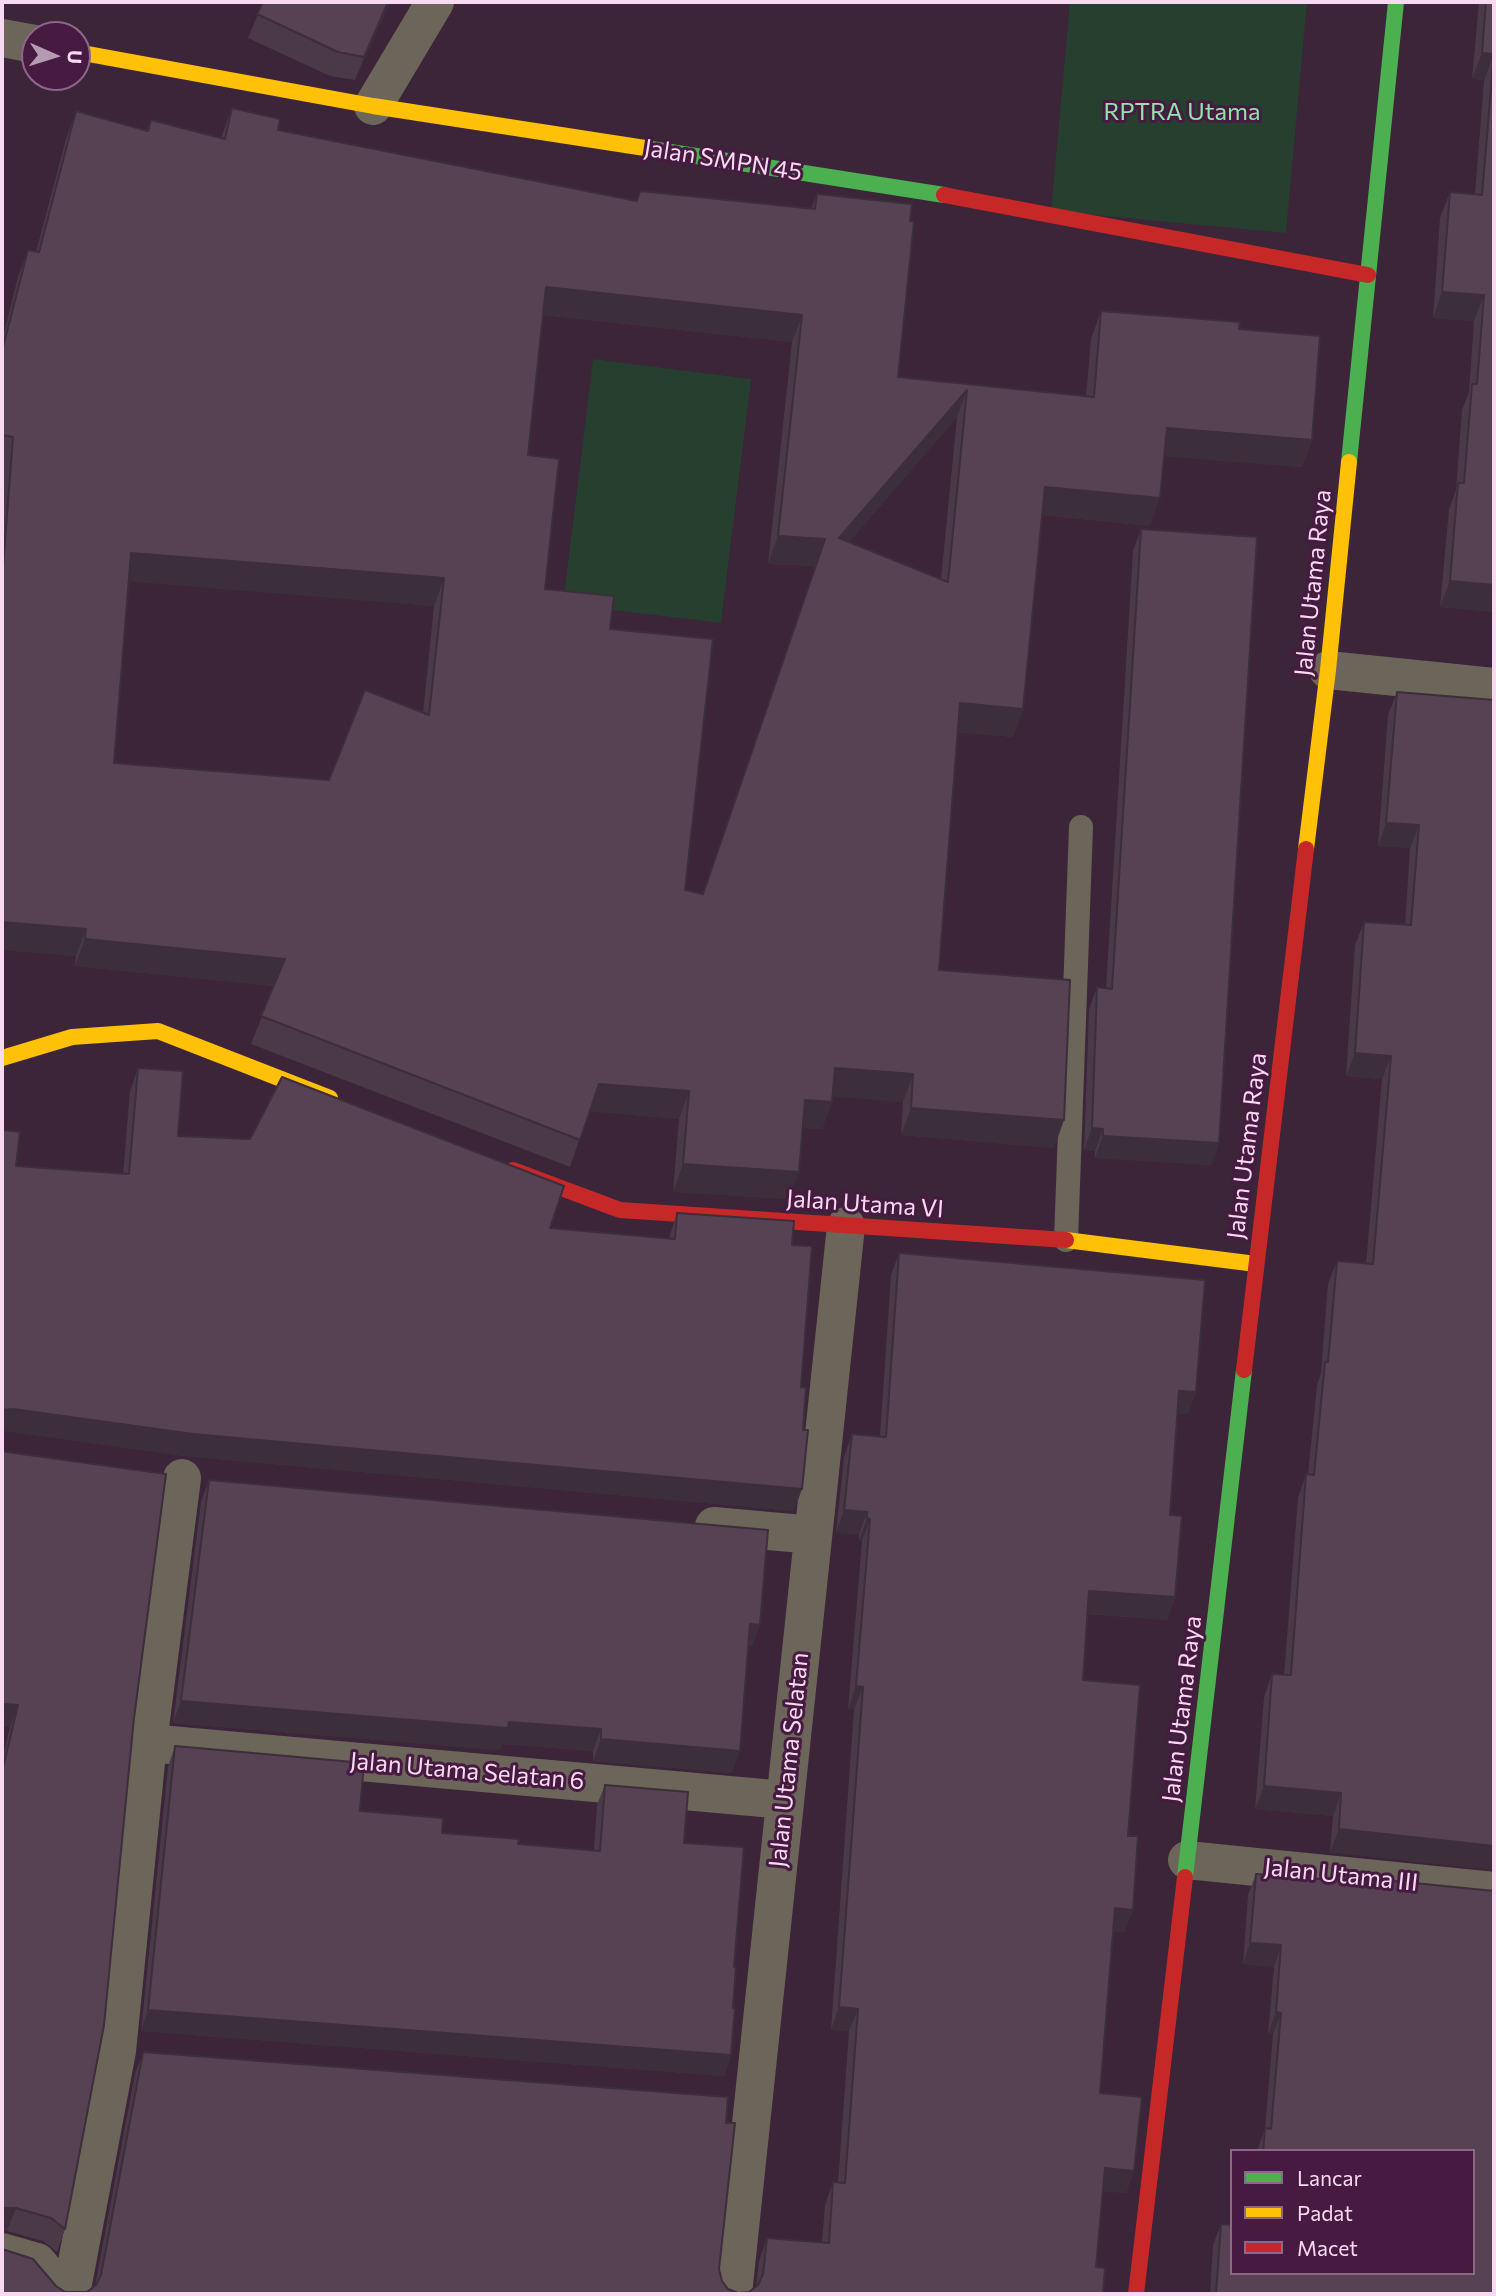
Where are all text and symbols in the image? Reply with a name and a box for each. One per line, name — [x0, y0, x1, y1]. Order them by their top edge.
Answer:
north arrow — [21, 21, 91, 91]
text: U — [64, 50, 87, 65]
park label: RPTRA Utama — [1103, 98, 1261, 126]
street label: Jalan SMPN 45 — [642, 133, 804, 187]
street label: Jalan Utama Raya — [1289, 488, 1337, 678]
street label: Jalan Utama Raya — [1221, 1051, 1273, 1241]
street label: Jalan Utama VI — [785, 1184, 945, 1224]
street label: Jalan Utama Raya — [1156, 1614, 1208, 1804]
street label: Jalan Utama Selatan — [763, 1651, 815, 1869]
street label: Jalan Utama Selatan 6 — [349, 1746, 585, 1796]
street label: Jalan Utama III — [1263, 1853, 1419, 1897]
legend — [1230, 2149, 1475, 2275]
text: Lancar — [1297, 2165, 1362, 2190]
text: Padat — [1297, 2200, 1353, 2225]
text: Macet — [1297, 2235, 1358, 2260]

